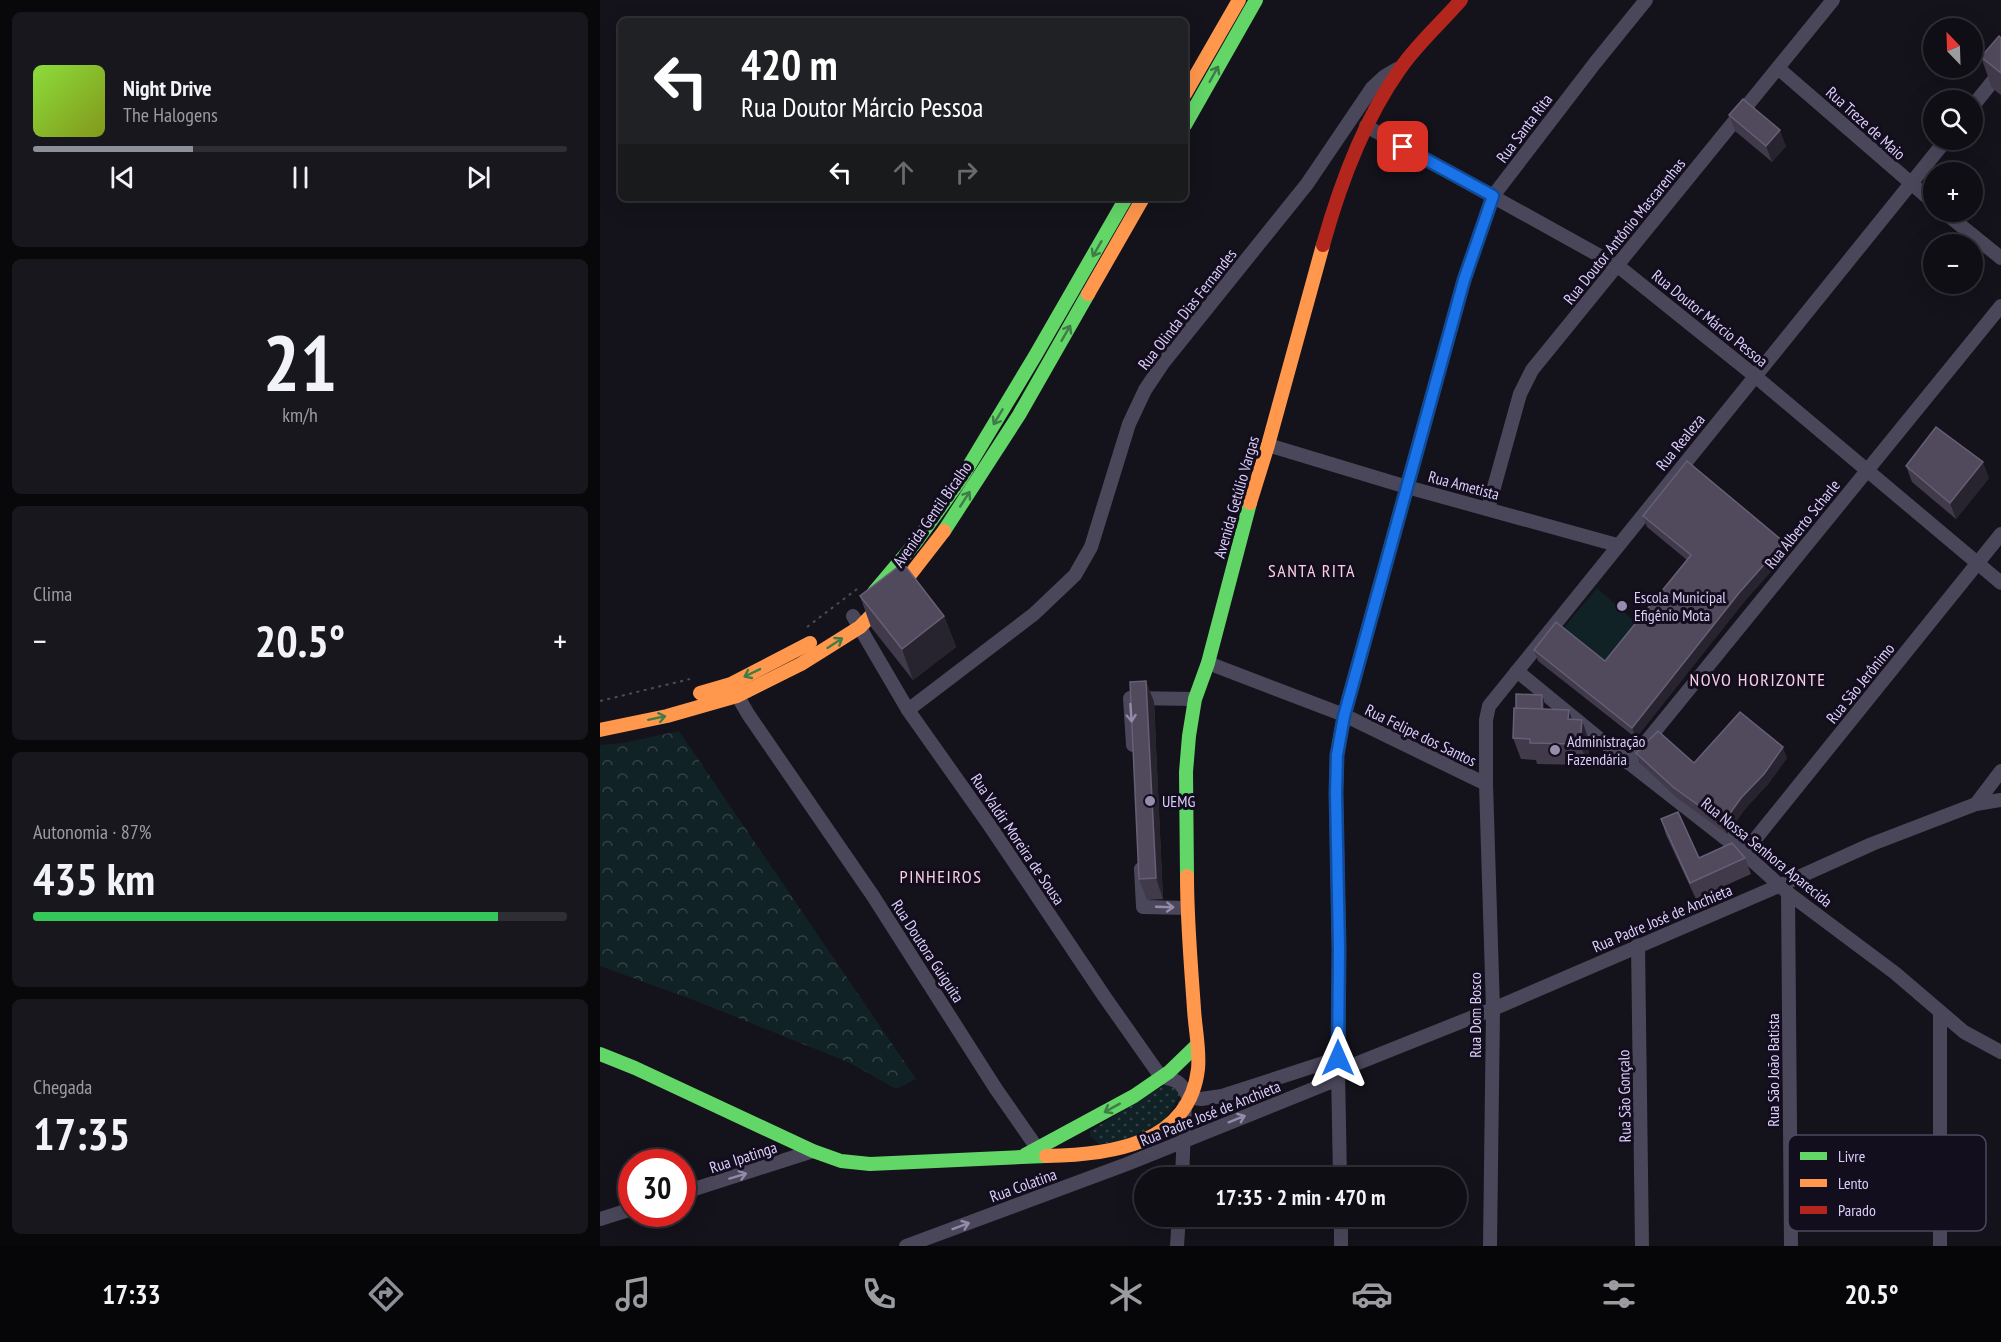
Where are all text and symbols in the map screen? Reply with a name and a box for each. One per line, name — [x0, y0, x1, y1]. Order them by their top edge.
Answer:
north arrow — [1923, 18, 1983, 78]
map controls — [1923, 18, 1983, 294]
text: 420 m — [741, 37, 838, 92]
icon: left — [642, 42, 720, 120]
one-way arrow — [1208, 66, 1220, 83]
text: Night Drive — [123, 74, 212, 102]
street label: Rua Treze de Maio — [1822, 82, 1910, 164]
text: Rua Doutor Márcio Pessoa — [741, 90, 983, 124]
street label: Rua Santa Rita — [1492, 90, 1556, 166]
button: search — [1923, 90, 1983, 150]
text: The Halogens — [123, 102, 218, 128]
pin — [1377, 121, 1428, 172]
icon: arrive — [1386, 130, 1419, 163]
street label: Rua Doutor Antônio Mascarenhas — [1559, 154, 1689, 308]
icon: left — [824, 156, 857, 189]
icon: ahead — [887, 156, 920, 189]
icon: right — [950, 156, 983, 189]
icon: previous — [106, 161, 139, 194]
icon: pause — [284, 161, 317, 194]
icon: next — [462, 161, 495, 194]
button: + — [1923, 162, 1983, 222]
button: − — [1923, 234, 1983, 294]
one-way arrow — [1091, 240, 1103, 257]
street label: Rua Olinda Dias Fernandes — [1133, 244, 1241, 374]
street label: Rua Doutor Márcio Pessoa — [1648, 265, 1772, 371]
text: 21 — [263, 312, 337, 413]
one-way arrow — [1061, 324, 1072, 342]
text: km/h — [282, 402, 318, 428]
one-way arrow — [992, 408, 1004, 425]
street label: Rua Realeza — [1651, 410, 1709, 474]
street label: Avenida Getúlio Vargas — [1209, 434, 1263, 560]
street label: Avenida Gentil Bicalho — [888, 457, 976, 571]
street label: Rua Ametista — [1426, 466, 1502, 504]
street label: Rua Alberto Scharle — [1760, 475, 1844, 573]
one-way arrow — [959, 491, 971, 508]
district label: SANTA RITA — [1268, 559, 1356, 582]
text: Clima — [33, 581, 72, 607]
place label: Escola Municipal Efigênio Mota — [1634, 587, 1726, 625]
marker: Escola Municipal Efigênio Mota — [1615, 599, 1629, 613]
text: 20.5° — [255, 611, 345, 669]
text: − — [33, 619, 47, 662]
text: + — [553, 619, 567, 662]
one-way arrow — [827, 636, 844, 649]
street label: Rua São Jerônimo — [1822, 639, 1899, 727]
one-way arrow — [744, 668, 762, 680]
district label: NOVO HORIZONTE — [1689, 668, 1827, 691]
street label: Rua Felipe dos Santos — [1362, 699, 1480, 771]
one-way arrow — [1126, 702, 1137, 722]
one-way arrow — [647, 712, 667, 723]
place label: Administração Fazendária — [1567, 731, 1646, 769]
marker: Administração Fazendária — [1548, 743, 1562, 757]
street label: Rua Valdir Moreira de Sousa — [967, 769, 1069, 909]
place label: UEMG — [1162, 791, 1195, 811]
street label: Rua Nossa Senhora Aparecida — [1697, 793, 1837, 911]
marker: UEMG — [1143, 794, 1157, 808]
text: Autonomia · 87% — [33, 819, 151, 845]
text: 435 km — [33, 849, 155, 907]
district label: PINHEIROS — [900, 865, 982, 888]
street label: Rua Padre José de Anchieta — [1589, 880, 1735, 956]
street label: Rua Doutora Guiguita — [887, 896, 969, 1006]
one-way arrow — [1155, 902, 1175, 913]
street label: Rua Dom Bosco — [1465, 972, 1485, 1058]
street label: Rua São João Batista — [1763, 1013, 1783, 1127]
position arrow — [1306, 1026, 1370, 1090]
street label: Rua São Gonçalo — [1613, 1049, 1635, 1142]
text: Chegada — [33, 1074, 92, 1100]
street label: Rua Padre José de Anchieta — [1137, 1076, 1283, 1150]
one-way arrow — [1103, 1103, 1121, 1114]
text: 17:35 — [33, 1104, 130, 1162]
one-way arrow — [1227, 1113, 1246, 1124]
legend — [1788, 1135, 1986, 1231]
street label: Rua Ipatinga — [707, 1137, 779, 1177]
text: Livre — [1838, 1146, 1865, 1166]
speed limit sign: 30 — [618, 1149, 696, 1227]
street label: Rua Colatina — [987, 1164, 1059, 1206]
one-way arrow — [728, 1170, 747, 1181]
text: Lento — [1838, 1173, 1869, 1193]
text: 17:35 · 2 min · 470 m — [1215, 1183, 1386, 1211]
text: Parado — [1838, 1200, 1876, 1220]
one-way arrow — [951, 1219, 970, 1230]
icon: directions — [365, 1273, 407, 1315]
icon: music — [612, 1273, 654, 1315]
icon: phone — [858, 1273, 900, 1315]
icon: climate — [1105, 1273, 1147, 1315]
icon: car — [1351, 1273, 1393, 1315]
icon: filters — [1598, 1273, 1640, 1315]
text: 17:33 — [102, 1277, 161, 1311]
text: 20.5° — [1844, 1277, 1899, 1311]

